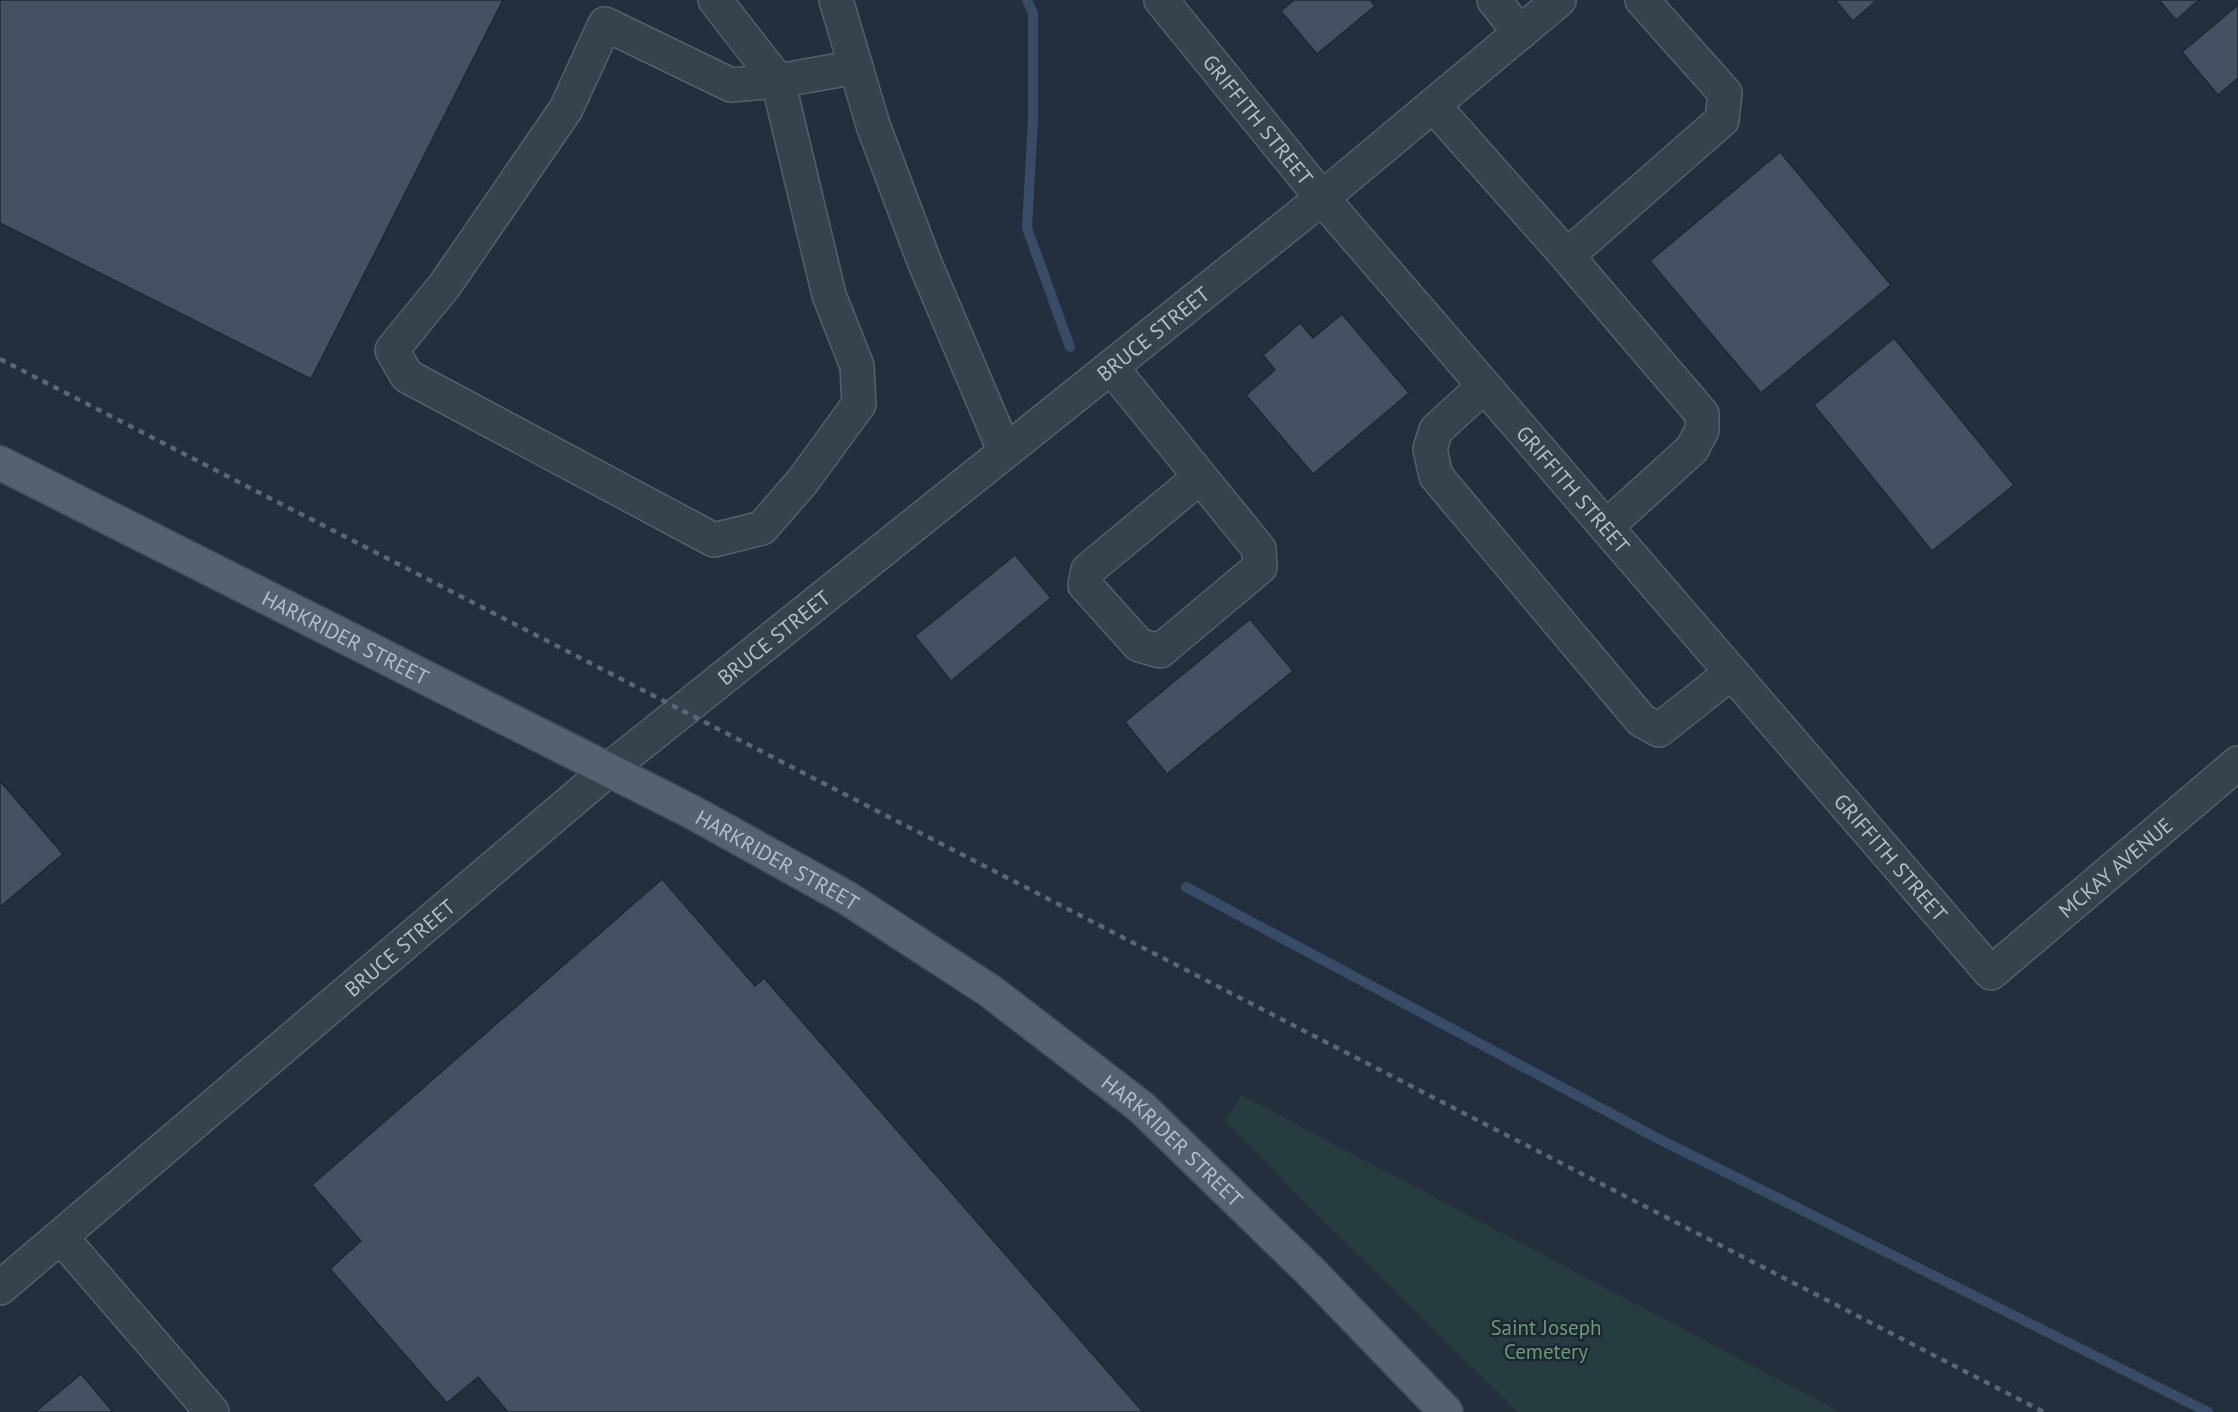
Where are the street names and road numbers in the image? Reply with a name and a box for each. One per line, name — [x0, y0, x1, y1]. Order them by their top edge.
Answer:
street label: GRIFFITH STREET — [1197, 49, 1319, 190]
street label: BRUCE STREET — [1091, 280, 1215, 387]
street label: GRIFFITH STREET — [1511, 420, 1636, 559]
street label: HARKRIDER STREET — [258, 584, 434, 691]
street label: BRUCE STREET — [712, 584, 836, 691]
street label: GRIFFITH STREET — [1828, 788, 1954, 927]
street label: HARKRIDER STREET — [691, 803, 865, 916]
street label: MCKAY AVENUE — [2053, 811, 2178, 924]
street label: BRUCE STREET — [339, 893, 461, 1002]
street label: HARKRIDER STREET — [1096, 1068, 1249, 1212]

